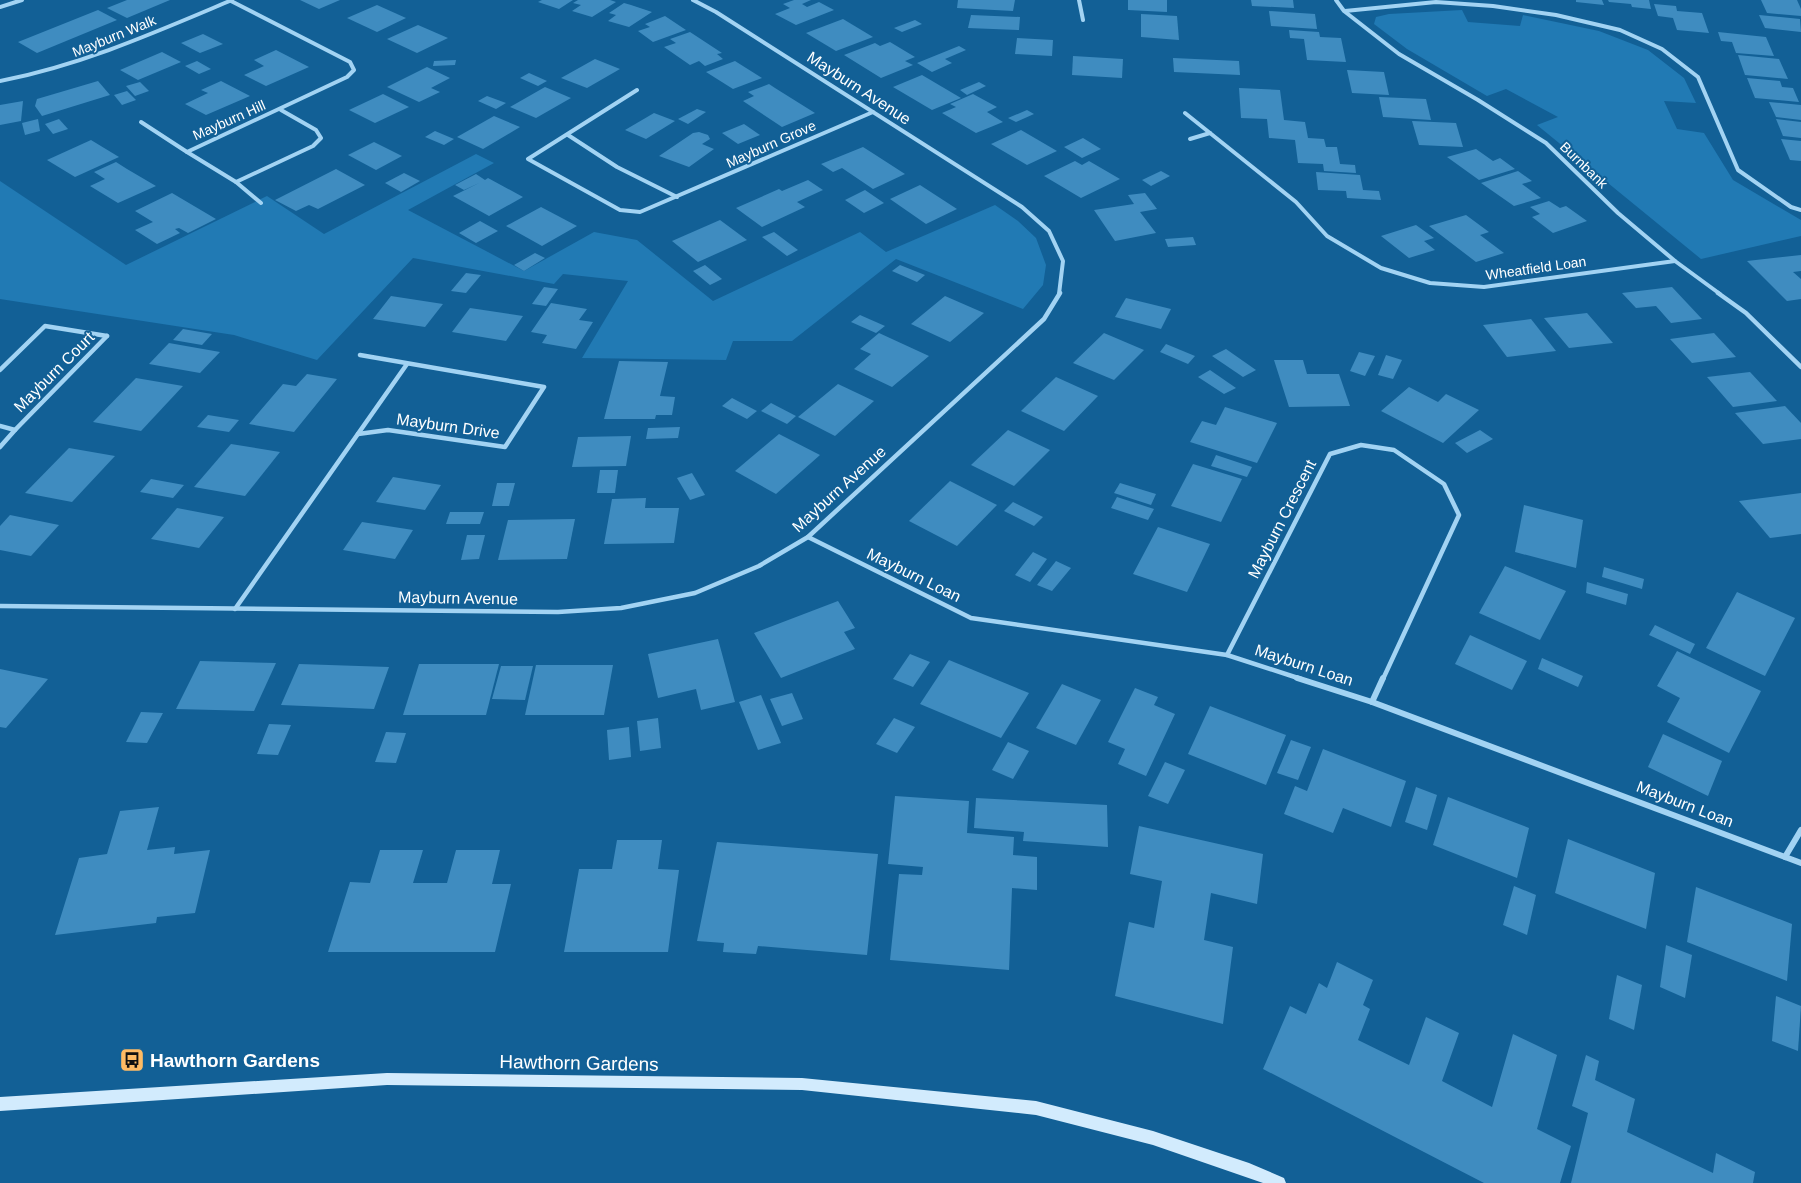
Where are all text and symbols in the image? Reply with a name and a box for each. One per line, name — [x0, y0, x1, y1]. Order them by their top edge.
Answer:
street label: Mayburn Walk — [70, 12, 159, 60]
street label: Mayburn Avenue — [804, 48, 914, 128]
street label: Mayburn Hill — [190, 97, 268, 143]
street label: Mayburn Grove — [724, 117, 819, 171]
street label: Burnbank — [1557, 138, 1612, 192]
street label: Wheatfield Loan — [1485, 253, 1587, 283]
street label: Mayburn Court — [11, 328, 98, 415]
street label: Mayburn Drive — [395, 410, 501, 442]
street label: Mayburn Avenue — [789, 443, 889, 535]
street label: Mayburn Crescent — [1245, 456, 1319, 581]
street label: Mayburn Loan — [864, 545, 964, 605]
street label: Mayburn Avenue — [398, 588, 518, 608]
street label: Mayburn Loan — [1253, 641, 1355, 689]
street label: Mayburn Loan — [1634, 778, 1736, 830]
bus stop icon: Hawthorn Gardens — [119, 1047, 145, 1073]
place label: Hawthorn Gardens — [150, 1050, 320, 1071]
street label: Hawthorn Gardens — [499, 1051, 659, 1075]

